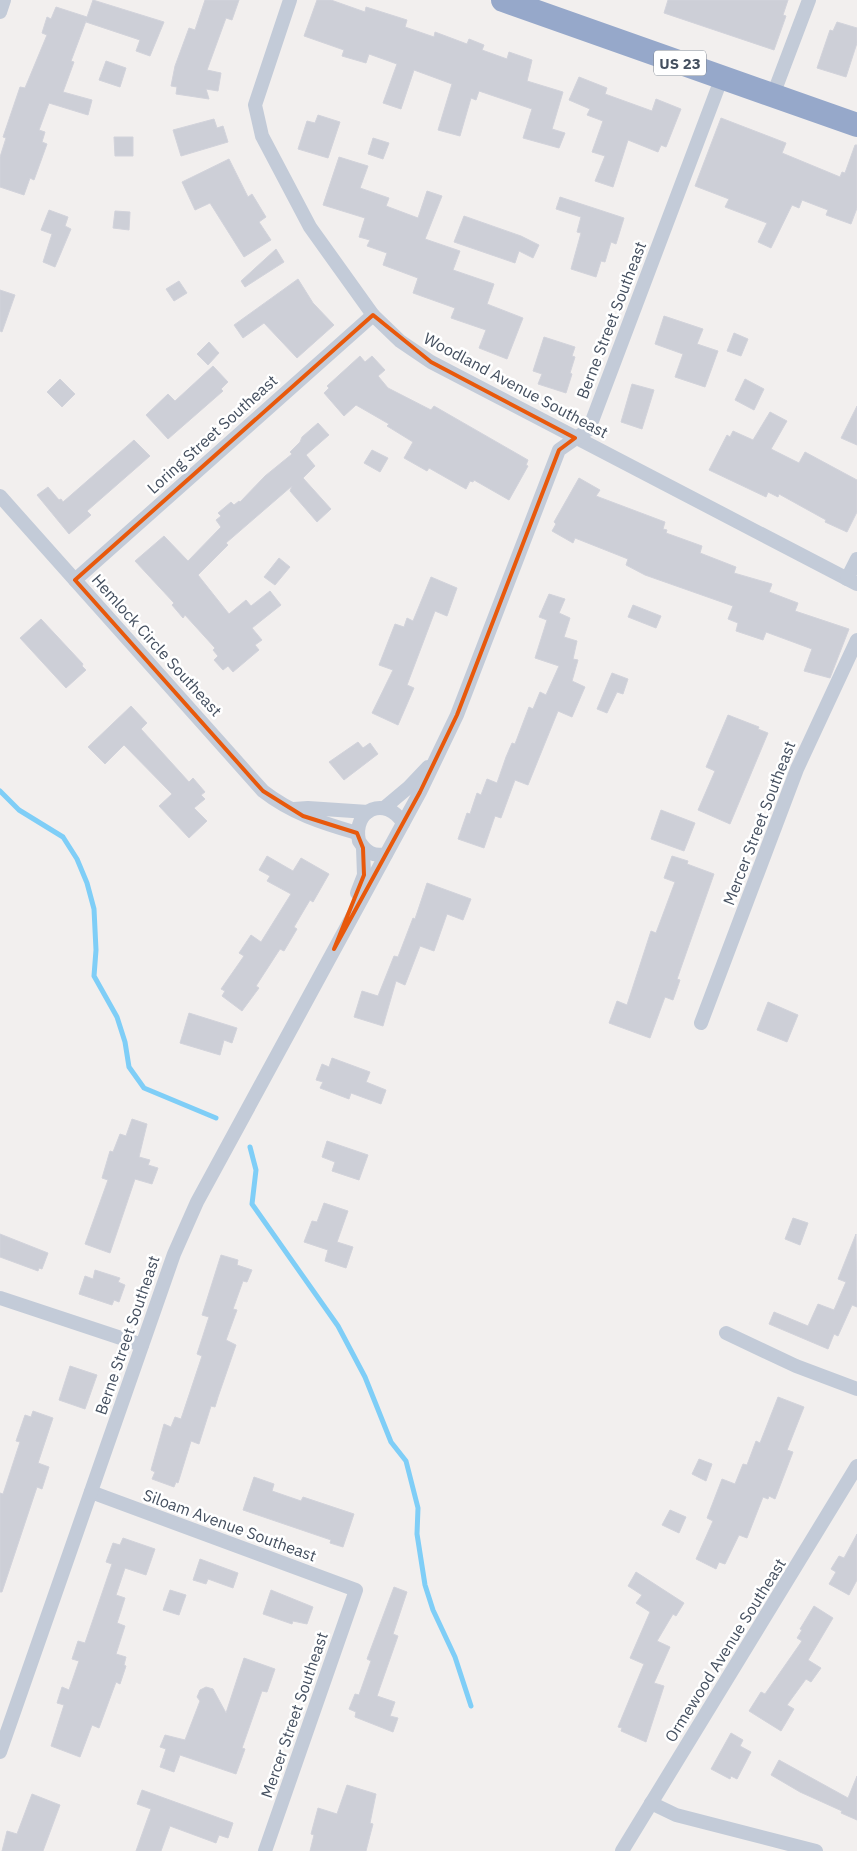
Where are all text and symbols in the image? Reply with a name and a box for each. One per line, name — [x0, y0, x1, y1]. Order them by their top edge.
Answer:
road number: US 23 — [654, 50, 706, 76]
street label: Berne Street Southeast — [572, 238, 650, 402]
street label: Woodland Avenue Southeast — [420, 328, 612, 442]
street label: Loring Street Southeast — [143, 370, 281, 498]
street label: Hemlock Circle Southeast — [88, 570, 226, 720]
street label: Mercer Street Southeast — [718, 738, 800, 908]
street label: Berne Street Southeast — [90, 1253, 164, 1417]
street label: Siloam Avenue Southeast — [141, 1484, 319, 1566]
street label: Ormewood Avenue Southeast — [660, 1554, 790, 1746]
street label: Mercer Street Southeast — [256, 1629, 332, 1801]

